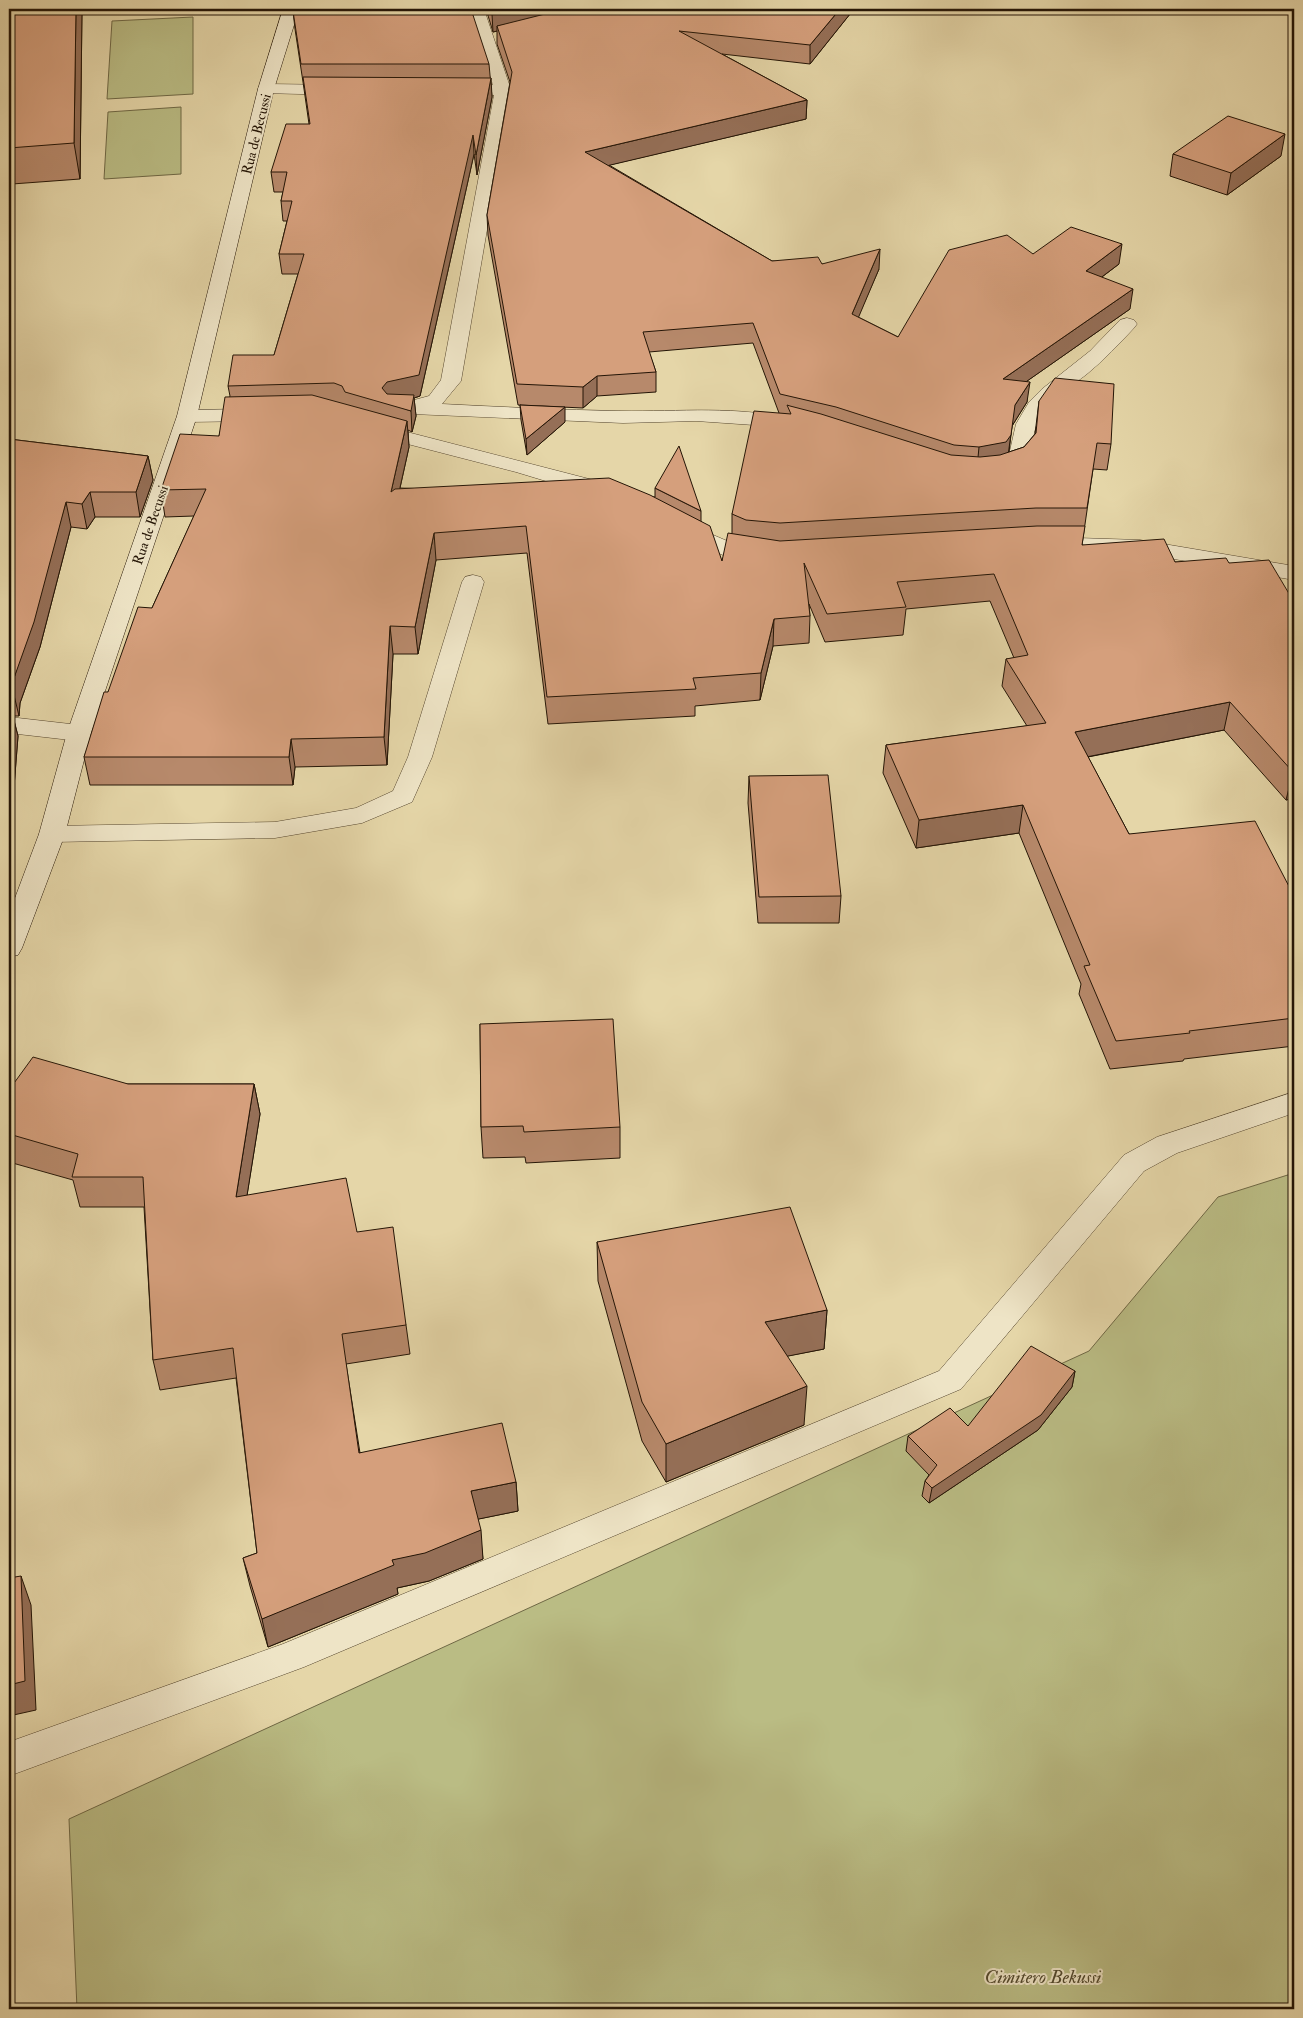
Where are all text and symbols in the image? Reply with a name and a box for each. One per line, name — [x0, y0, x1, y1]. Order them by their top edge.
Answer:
street label: Rua de Becussi — [238, 92, 275, 176]
street label: Rua de Becussi — [129, 483, 172, 567]
park label: Cimitero Bekussi — [985, 1965, 1101, 1989]

